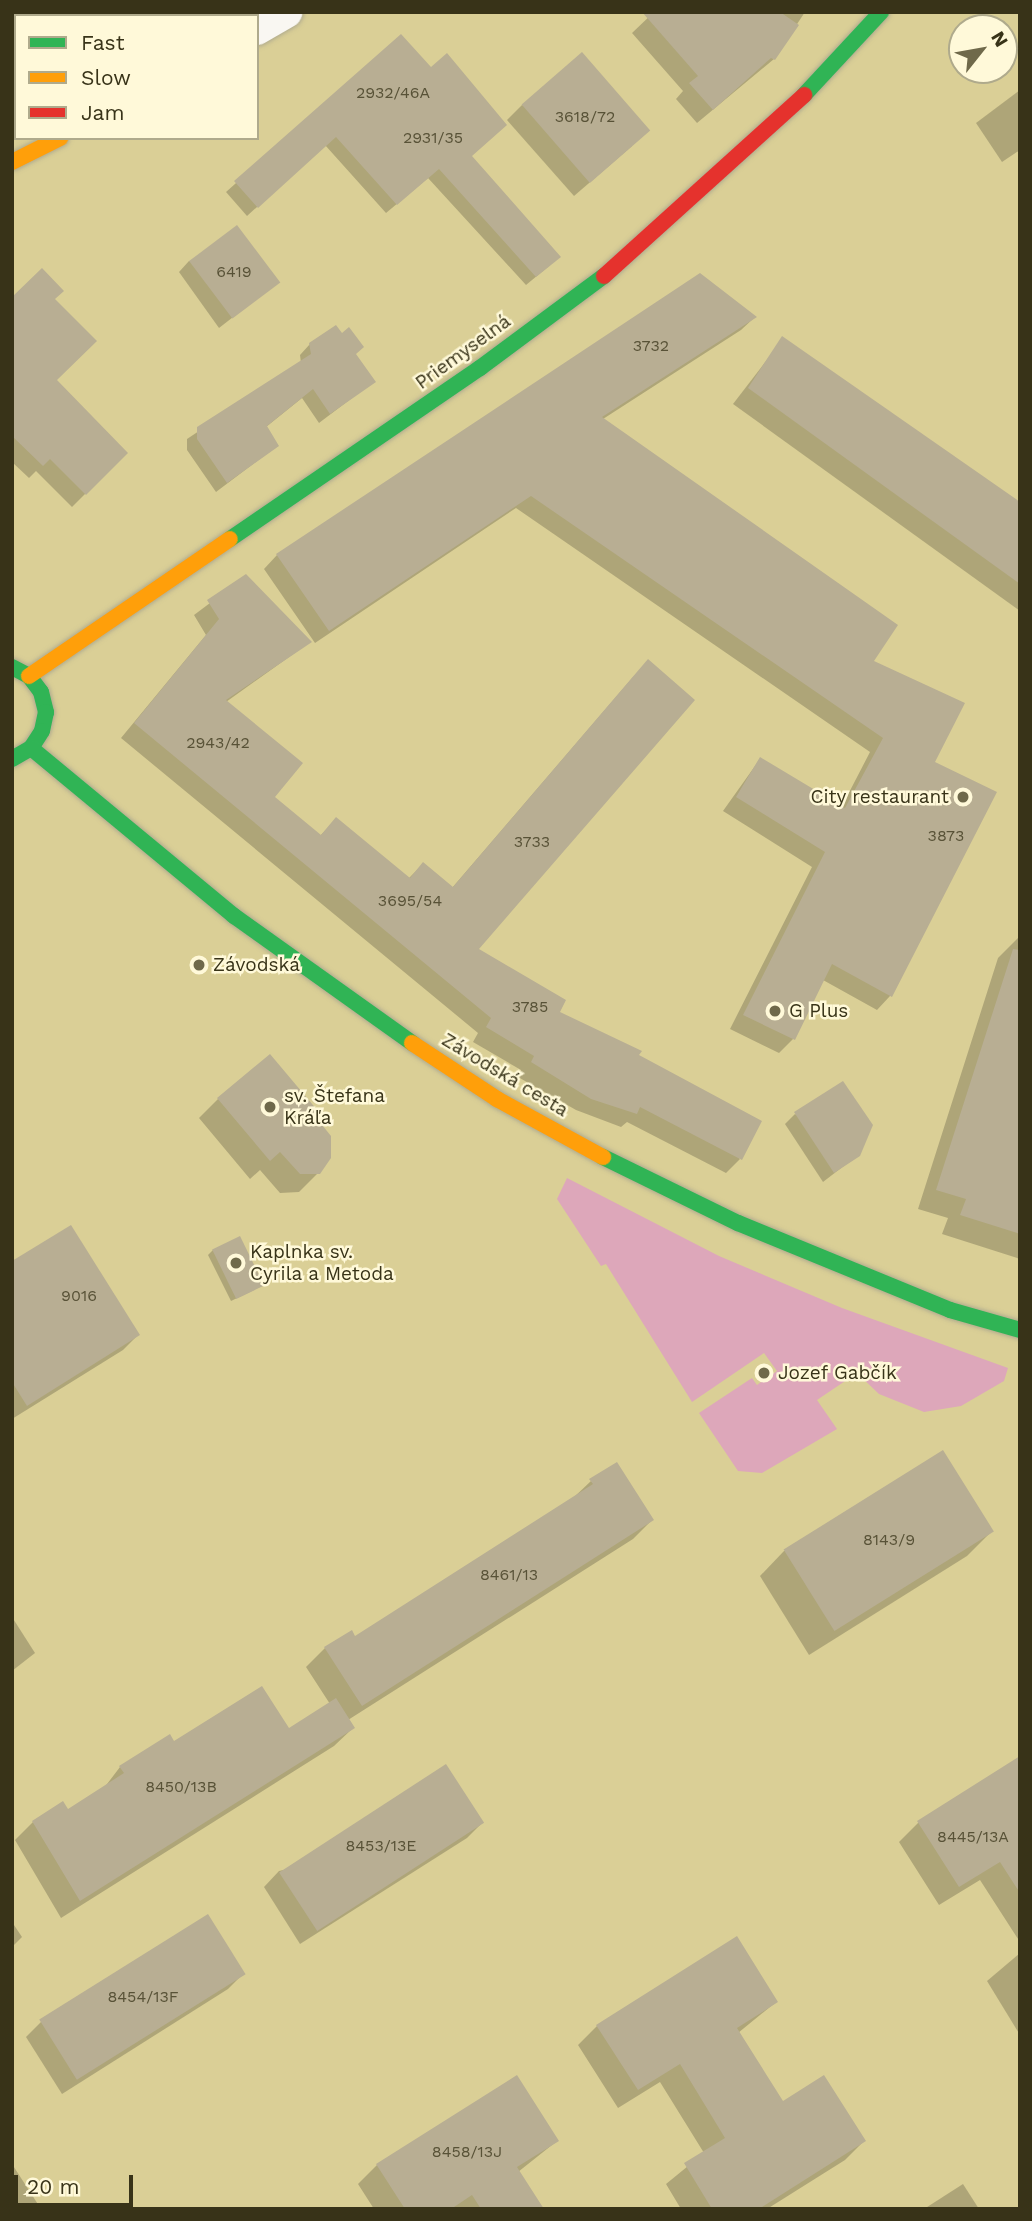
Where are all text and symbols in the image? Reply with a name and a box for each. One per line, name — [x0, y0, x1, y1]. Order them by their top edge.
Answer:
legend — [14, 14, 259, 140]
north arrow — [948, 14, 1018, 84]
text: N — [986, 27, 1013, 51]
text: Fast — [81, 30, 125, 55]
text: Slow — [81, 65, 131, 90]
house number: 2932/46A — [356, 83, 430, 103]
text: Jam — [81, 100, 124, 125]
house number: 3618/72 — [555, 107, 615, 127]
house number: 2931/35 — [403, 128, 463, 148]
house number: 6419 — [216, 262, 252, 282]
street label: Priemyselná — [411, 310, 515, 394]
house number: 3732 — [633, 336, 669, 356]
house number: 2943/42 — [186, 733, 250, 753]
place label: City restaurant — [810, 786, 949, 808]
marker: City restaurant — [955, 789, 971, 805]
house number: 3873 — [928, 826, 964, 846]
house number: 3733 — [514, 832, 550, 852]
house number: 3695/54 — [378, 891, 442, 911]
place label: Závodská — [213, 954, 300, 976]
marker: Závodská — [191, 957, 207, 973]
house number: 3785 — [512, 997, 548, 1017]
place label: G Plus — [789, 1000, 848, 1022]
marker: G Plus — [767, 1003, 783, 1019]
street label: Závodská cesta — [438, 1028, 572, 1122]
place label: sv. Štefana Kráľa — [284, 1085, 385, 1129]
marker: sv. Štefana Kráľa — [262, 1099, 278, 1115]
place label: Kaplnka sv. Cyrila a Metoda — [250, 1241, 395, 1285]
marker: Kaplnka sv. Cyrila a Metoda — [228, 1255, 244, 1271]
house number: 9016 — [61, 1286, 97, 1306]
place label: Jozef Gabčík — [778, 1362, 898, 1384]
marker: Jozef Gabčík — [756, 1365, 772, 1381]
house number: 8143/9 — [863, 1530, 915, 1550]
house number: 8461/13 — [480, 1565, 538, 1585]
house number: 8450/13B — [145, 1777, 217, 1797]
house number: 8445/13A — [937, 1827, 1009, 1847]
house number: 8453/13E — [345, 1836, 417, 1856]
house number: 8454/13F — [107, 1987, 179, 2007]
house number: 8458/13J — [432, 2142, 502, 2162]
scale bar — [18, 2162, 136, 2206]
text: 20 m — [27, 2174, 79, 2199]

